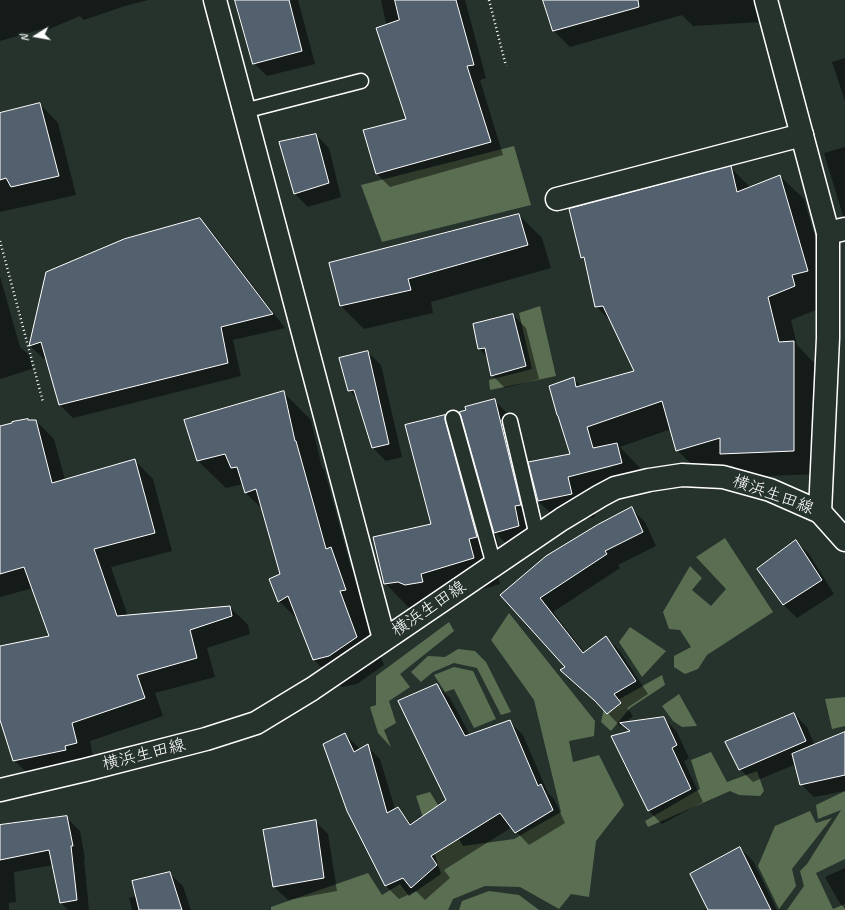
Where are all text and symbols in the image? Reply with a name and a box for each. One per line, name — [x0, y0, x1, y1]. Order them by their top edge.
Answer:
north arrow — [16, 16, 56, 56]
text: N — [17, 34, 32, 43]
street label: 横浜生田線 — [730, 471, 816, 519]
street label: 横浜生田線 — [388, 577, 470, 641]
street label: 横浜生田線 — [100, 735, 188, 775]

